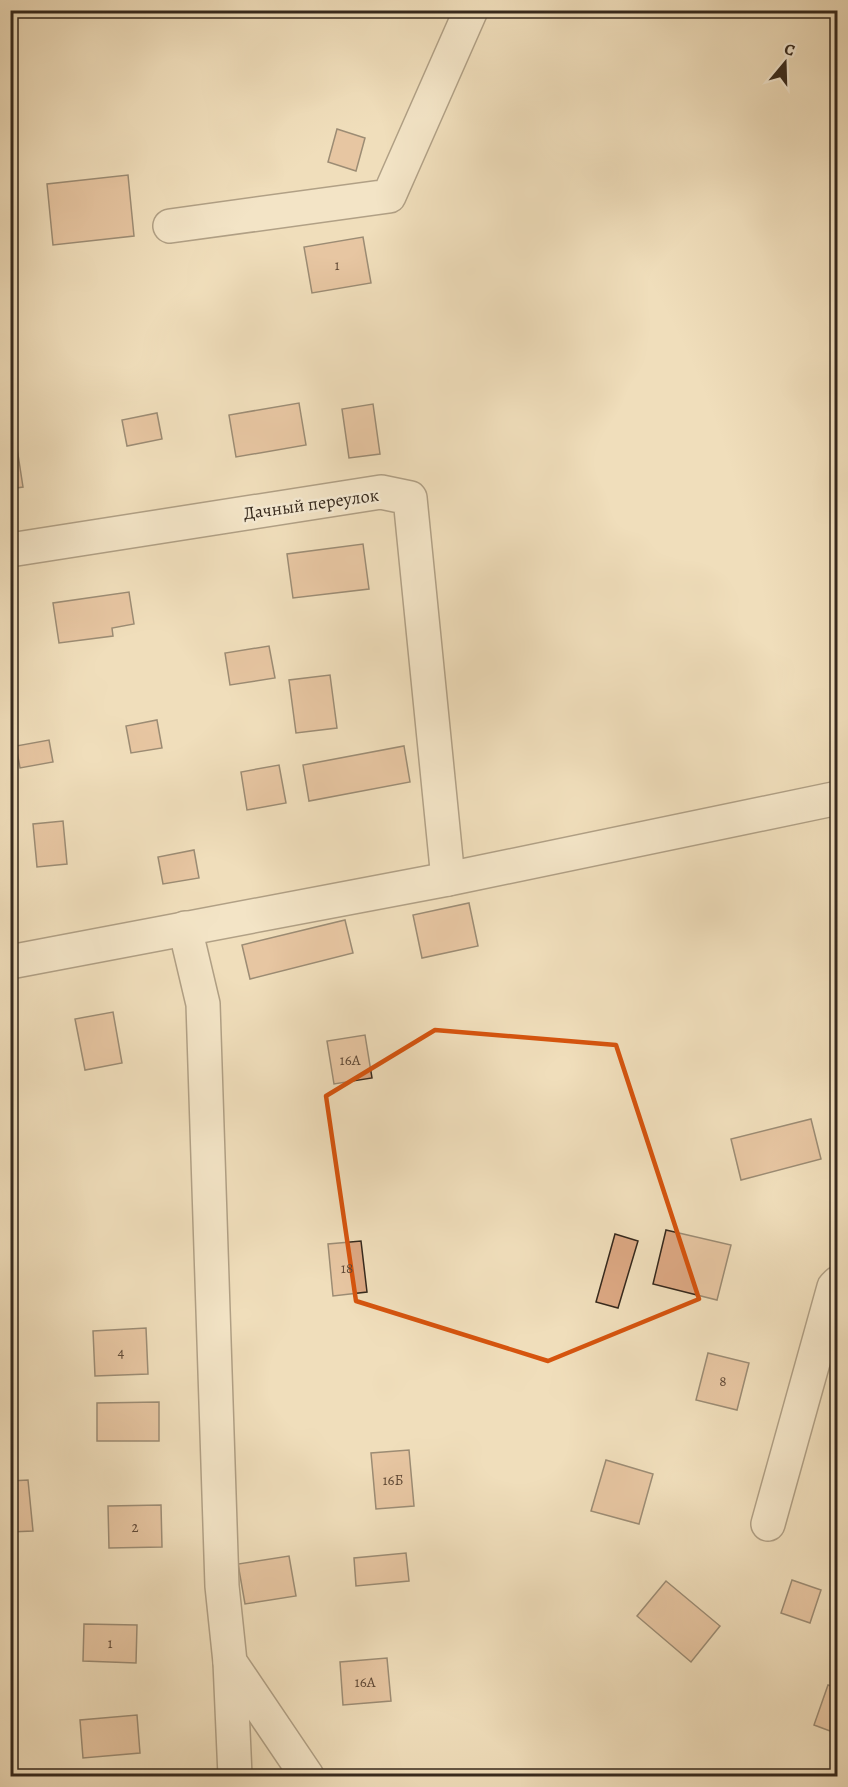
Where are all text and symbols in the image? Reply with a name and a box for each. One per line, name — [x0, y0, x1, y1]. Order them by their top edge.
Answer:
north arrow — [755, 33, 815, 93]
text: С — [781, 38, 798, 62]
house number: 1 — [334, 255, 340, 275]
street label: Дачный переулок — [242, 483, 380, 525]
house number: 16А — [340, 1050, 361, 1070]
house number: 18 — [341, 1258, 353, 1278]
house number: 4 — [118, 1342, 125, 1362]
house number: 8 — [719, 1371, 727, 1391]
house number: 16Б — [382, 1470, 404, 1490]
house number: 2 — [131, 1517, 139, 1537]
house number: 1 — [107, 1633, 113, 1653]
house number: 16А — [355, 1672, 376, 1692]

